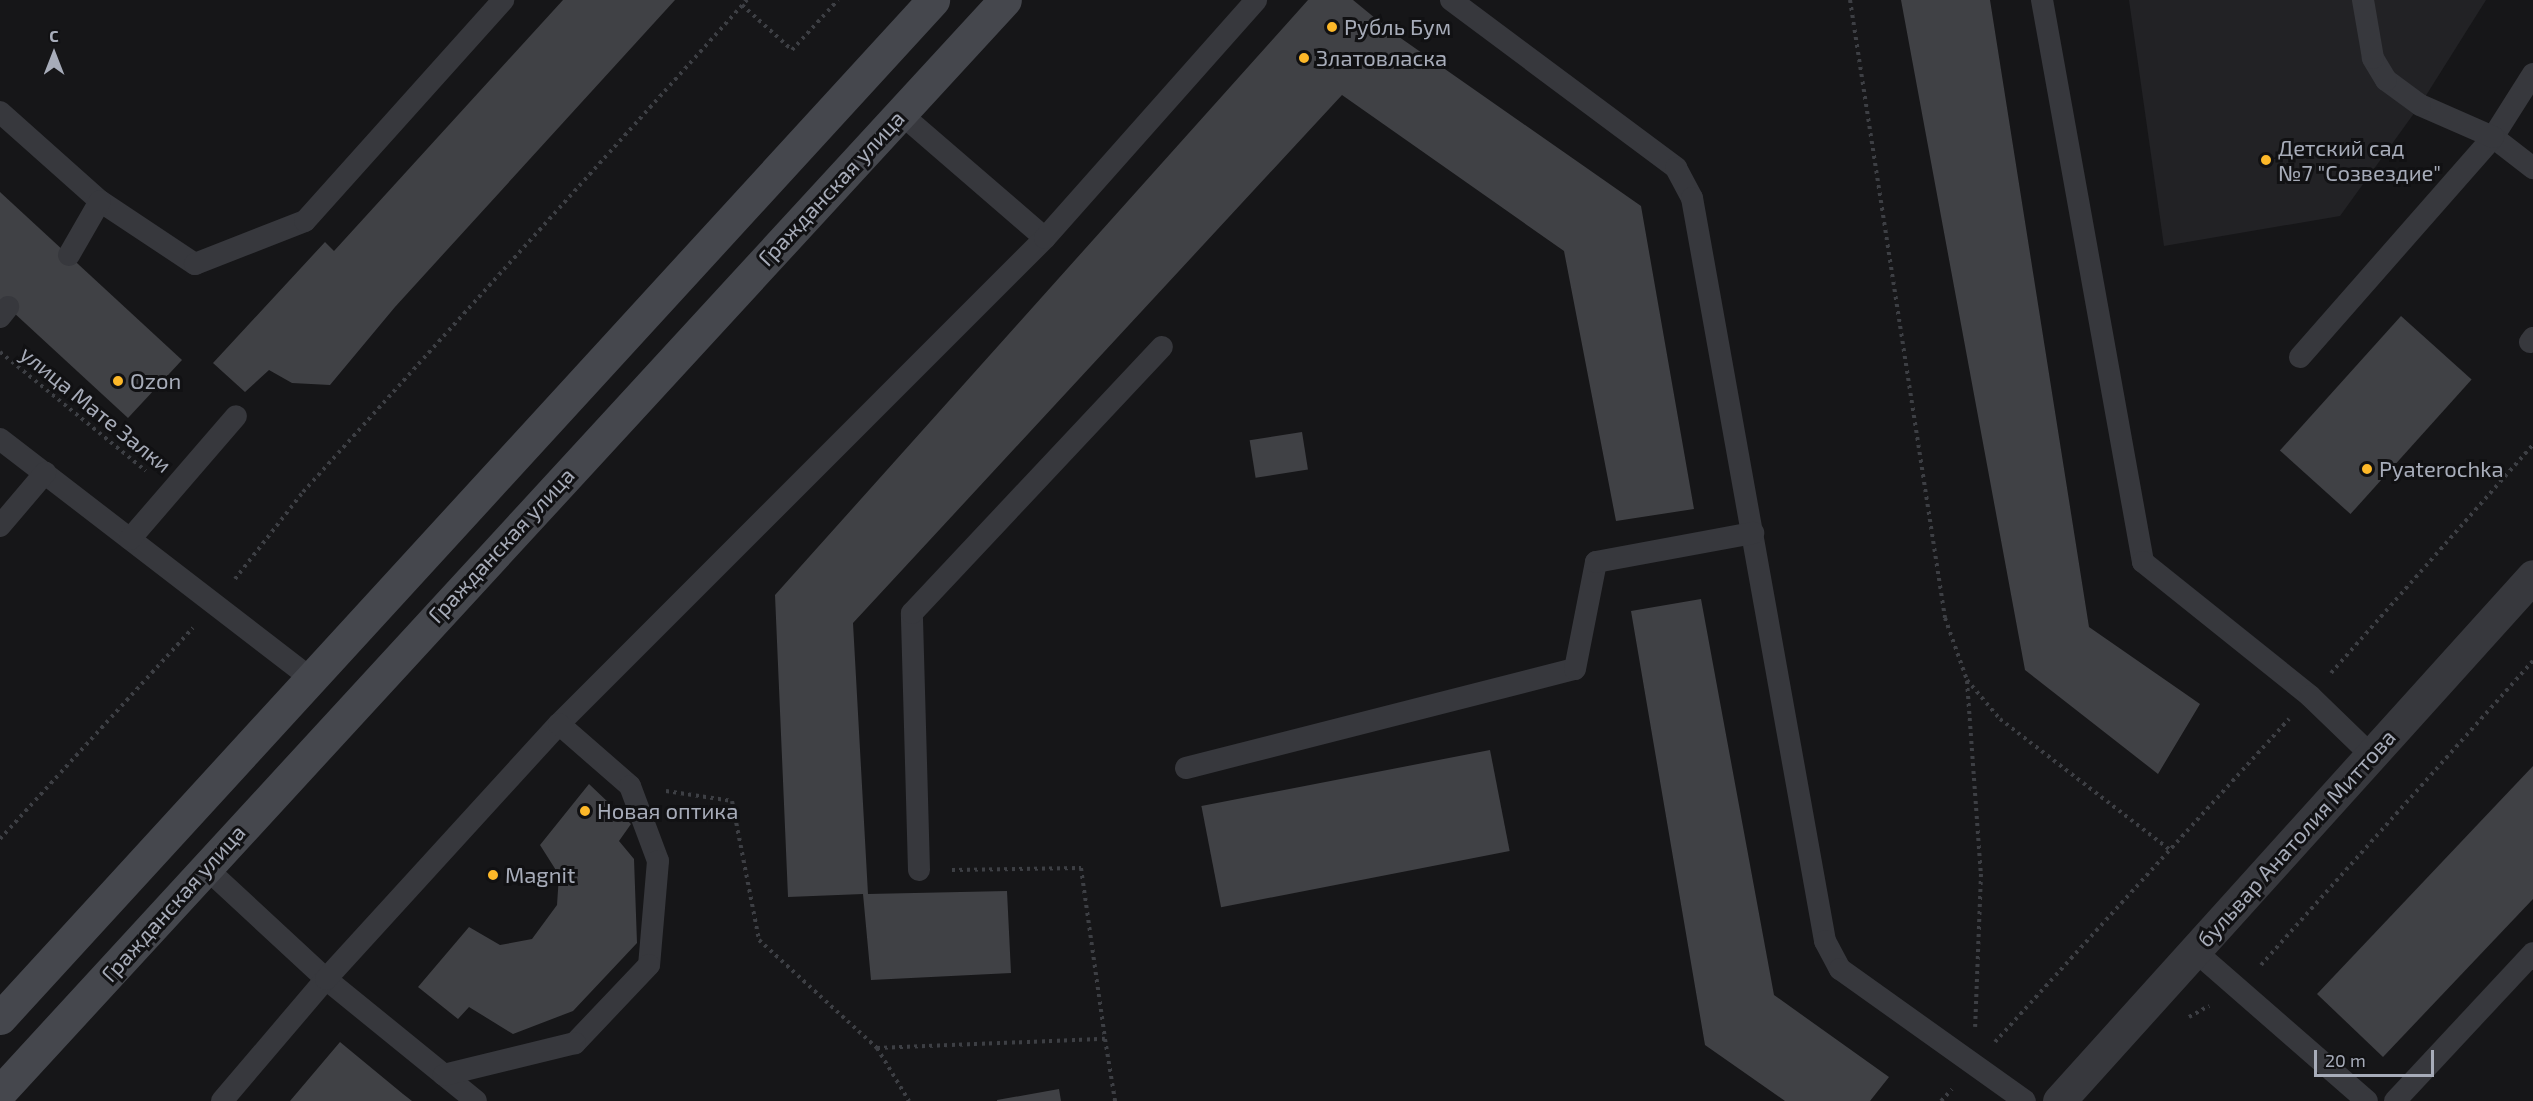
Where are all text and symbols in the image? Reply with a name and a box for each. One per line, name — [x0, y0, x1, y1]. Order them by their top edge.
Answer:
place label: Рубль Бум — [1344, 14, 1451, 40]
marker: Рубль Бум — [1325, 20, 1339, 34]
north arrow — [24, 24, 84, 84]
text: С — [49, 26, 59, 45]
place label: Златовласка — [1316, 45, 1447, 71]
marker: Златовласка — [1297, 51, 1311, 65]
street label: Гражданская улица — [752, 105, 910, 271]
place label: Детский сад №7 "Созвездие" — [2278, 134, 2441, 186]
marker: Детский сад №7 "Созвездие" — [2259, 153, 2273, 167]
street label: улица Мате Залки — [15, 340, 177, 478]
place label: Ozon — [130, 368, 181, 394]
marker: Ozon — [111, 374, 125, 388]
place label: Pyaterochka — [2379, 456, 2504, 482]
street label: Гражданская улица — [422, 462, 580, 628]
marker: Pyaterochka — [2360, 462, 2374, 476]
street label: бульвар Анатолия Миттова — [2191, 724, 2401, 952]
place label: Новая оптика — [597, 798, 738, 824]
marker: Новая оптика — [578, 804, 592, 818]
street label: Гражданская улица — [95, 819, 251, 987]
place label: Magnit — [505, 862, 575, 888]
marker: Magnit — [486, 868, 500, 882]
scale bar — [2317, 1038, 2437, 1076]
text: 20 m — [2325, 1049, 2366, 1071]

